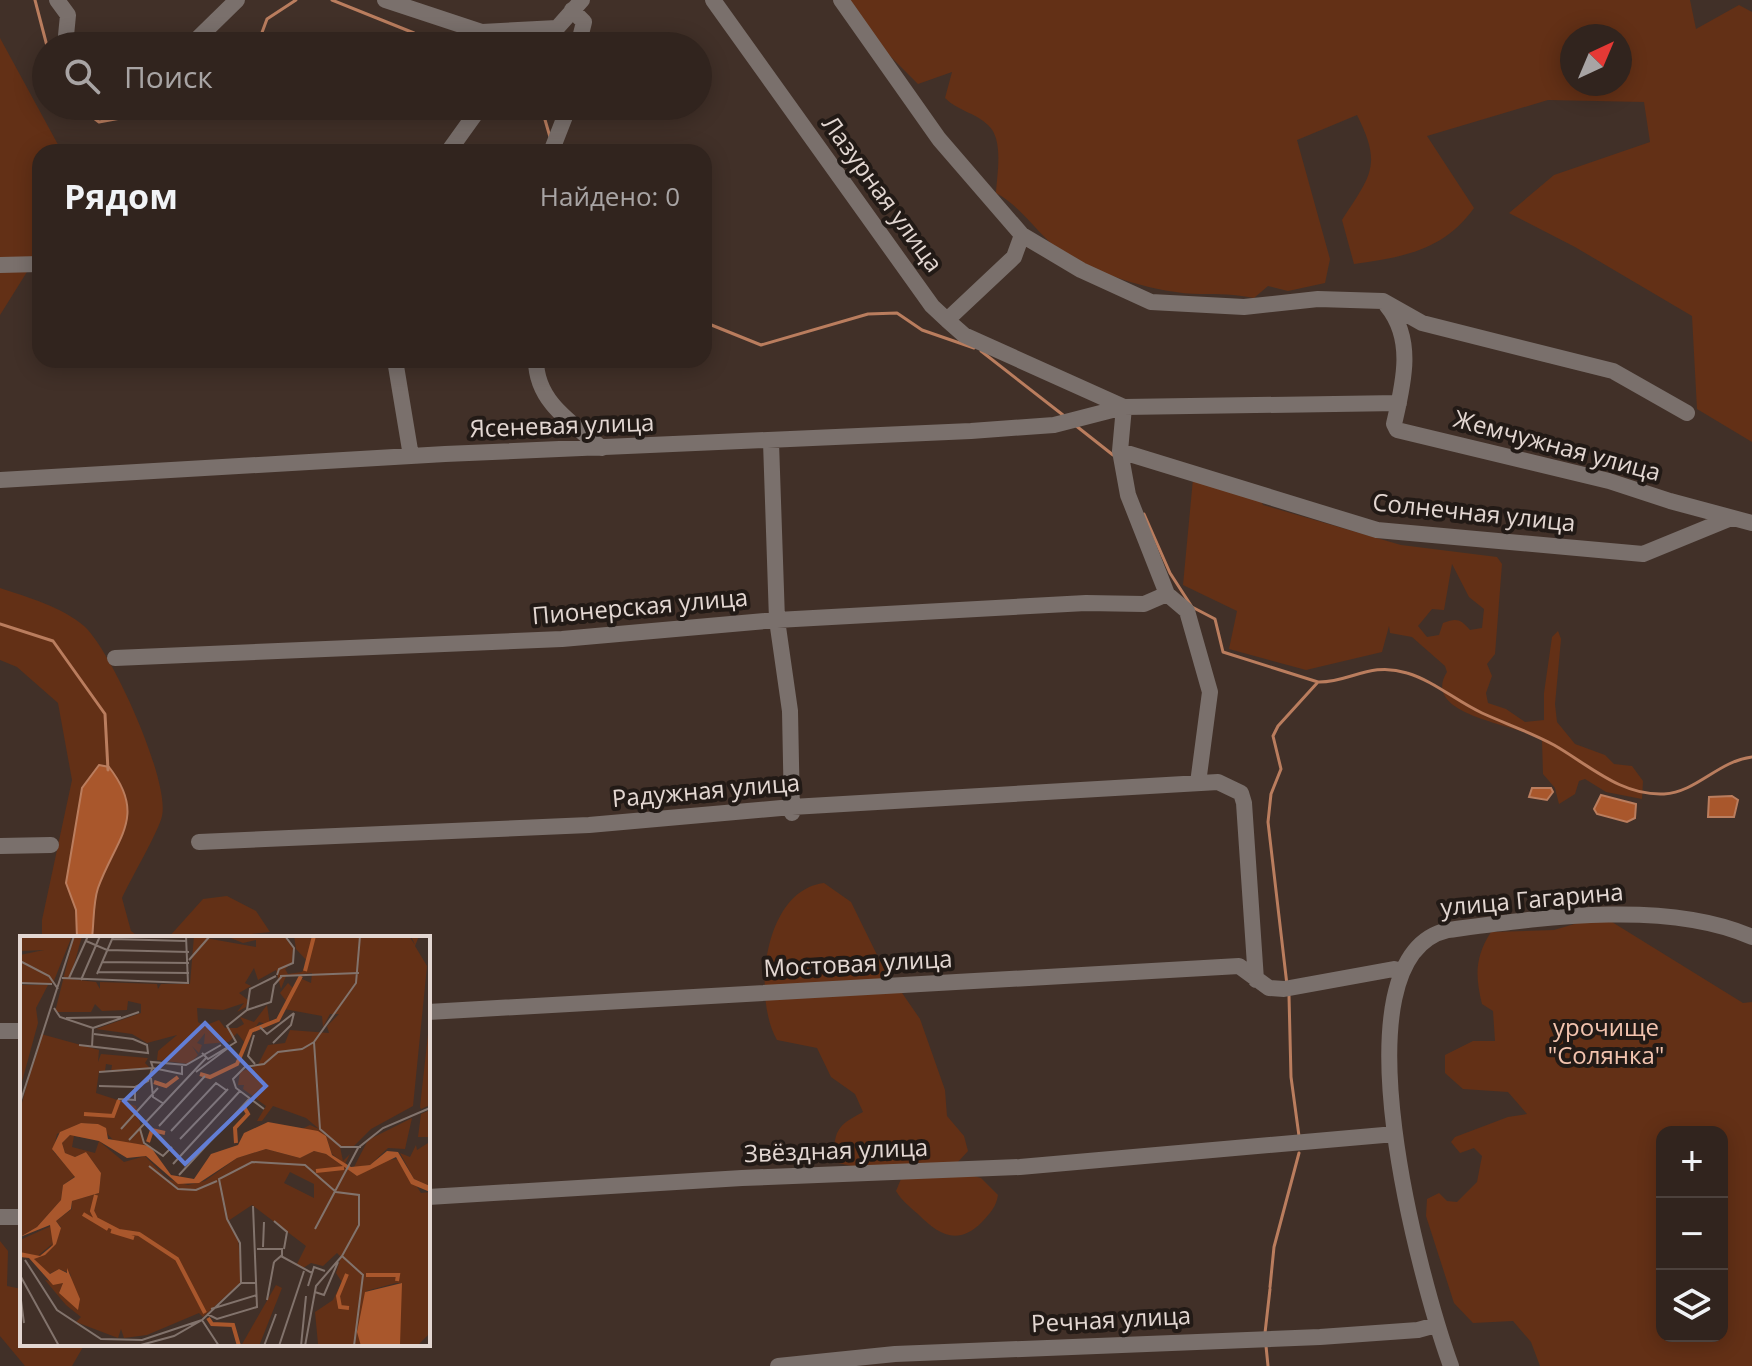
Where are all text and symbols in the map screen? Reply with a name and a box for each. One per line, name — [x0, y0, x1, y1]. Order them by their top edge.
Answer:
north arrow — [1560, 24, 1632, 96]
search box — [32, 32, 712, 120]
icon: search — [60, 54, 104, 98]
text: Поиск — [124, 56, 213, 97]
street label: Лазурная улица — [815, 108, 951, 278]
text: Рядом — [64, 173, 178, 219]
text: Найдено: 0 — [540, 178, 680, 214]
street label: Жемчужная улица — [1450, 401, 1664, 488]
street label: Ясеневая улица — [469, 405, 655, 444]
street label: Солнечная улица — [1371, 484, 1577, 539]
street label: Пионерская улица — [531, 580, 749, 631]
street label: Радужная улица — [610, 765, 801, 814]
street label: улица Гагарина — [1439, 874, 1625, 923]
inset map — [20, 936, 430, 1346]
street label: Мостовая улица — [763, 941, 953, 984]
park label: урочище "Солянка" — [1548, 1010, 1664, 1071]
map controls — [1656, 1126, 1728, 1342]
button: + — [1656, 1126, 1728, 1198]
street label: Звёздная улица — [743, 1130, 929, 1169]
button: − — [1656, 1198, 1728, 1270]
button: layers — [1656, 1270, 1728, 1342]
street label: Речная улица — [1030, 1298, 1192, 1339]

